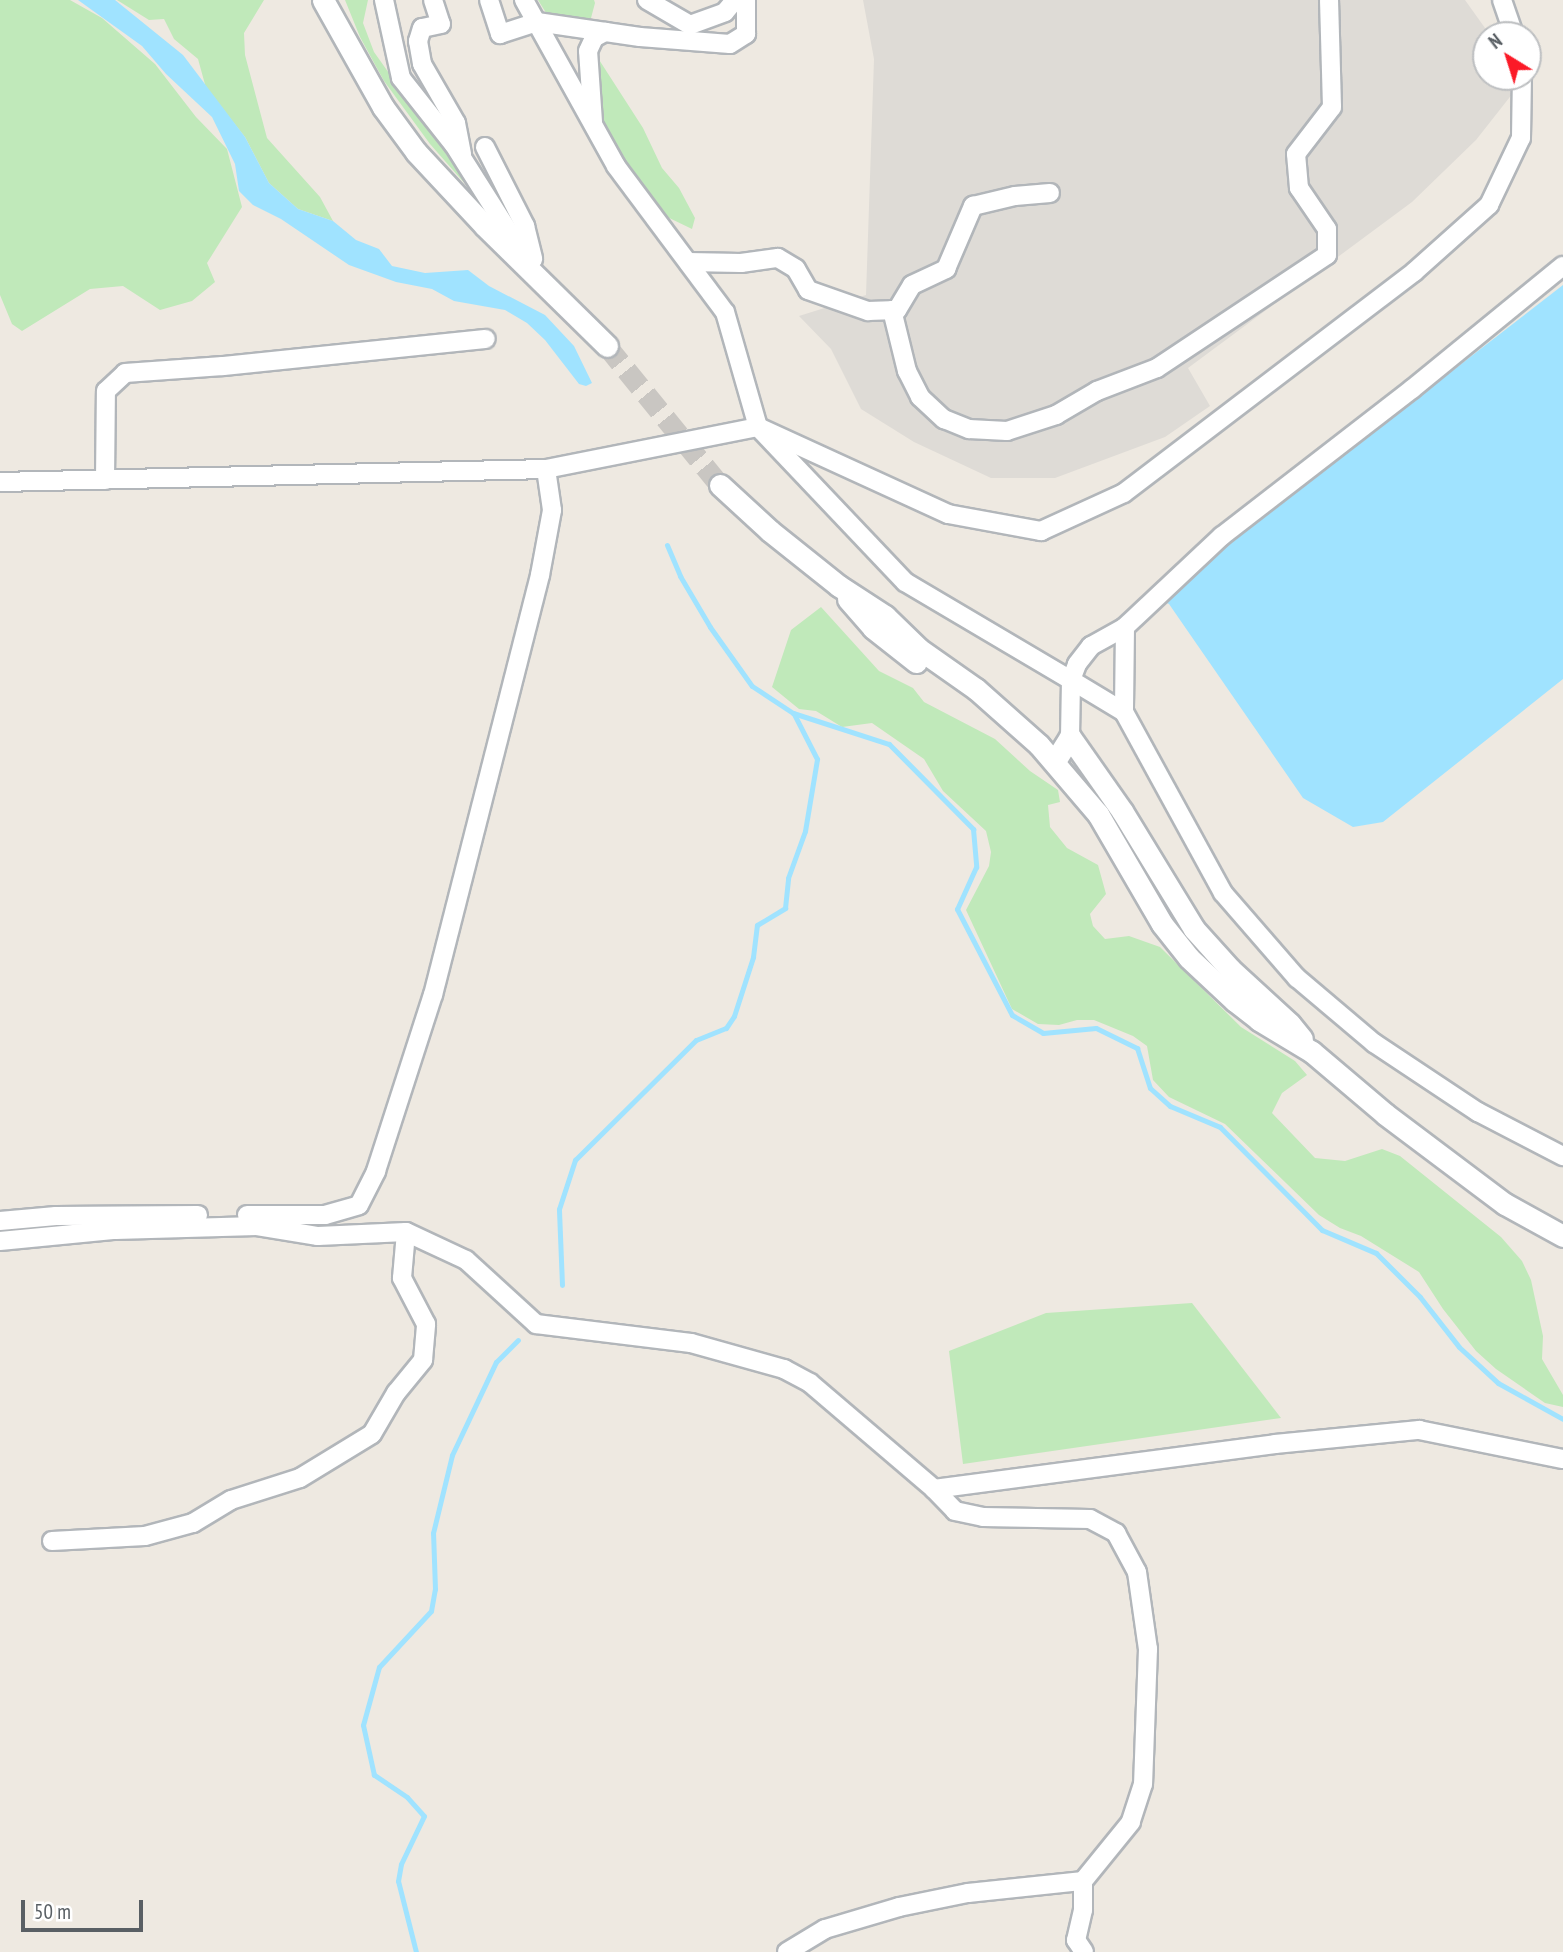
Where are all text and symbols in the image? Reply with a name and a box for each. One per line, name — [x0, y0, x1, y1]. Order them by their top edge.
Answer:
north arrow — [1472, 21, 1542, 91]
text: N — [1484, 28, 1507, 54]
scale bar — [24, 1885, 147, 1929]
text: 50 m — [34, 1898, 71, 1925]

